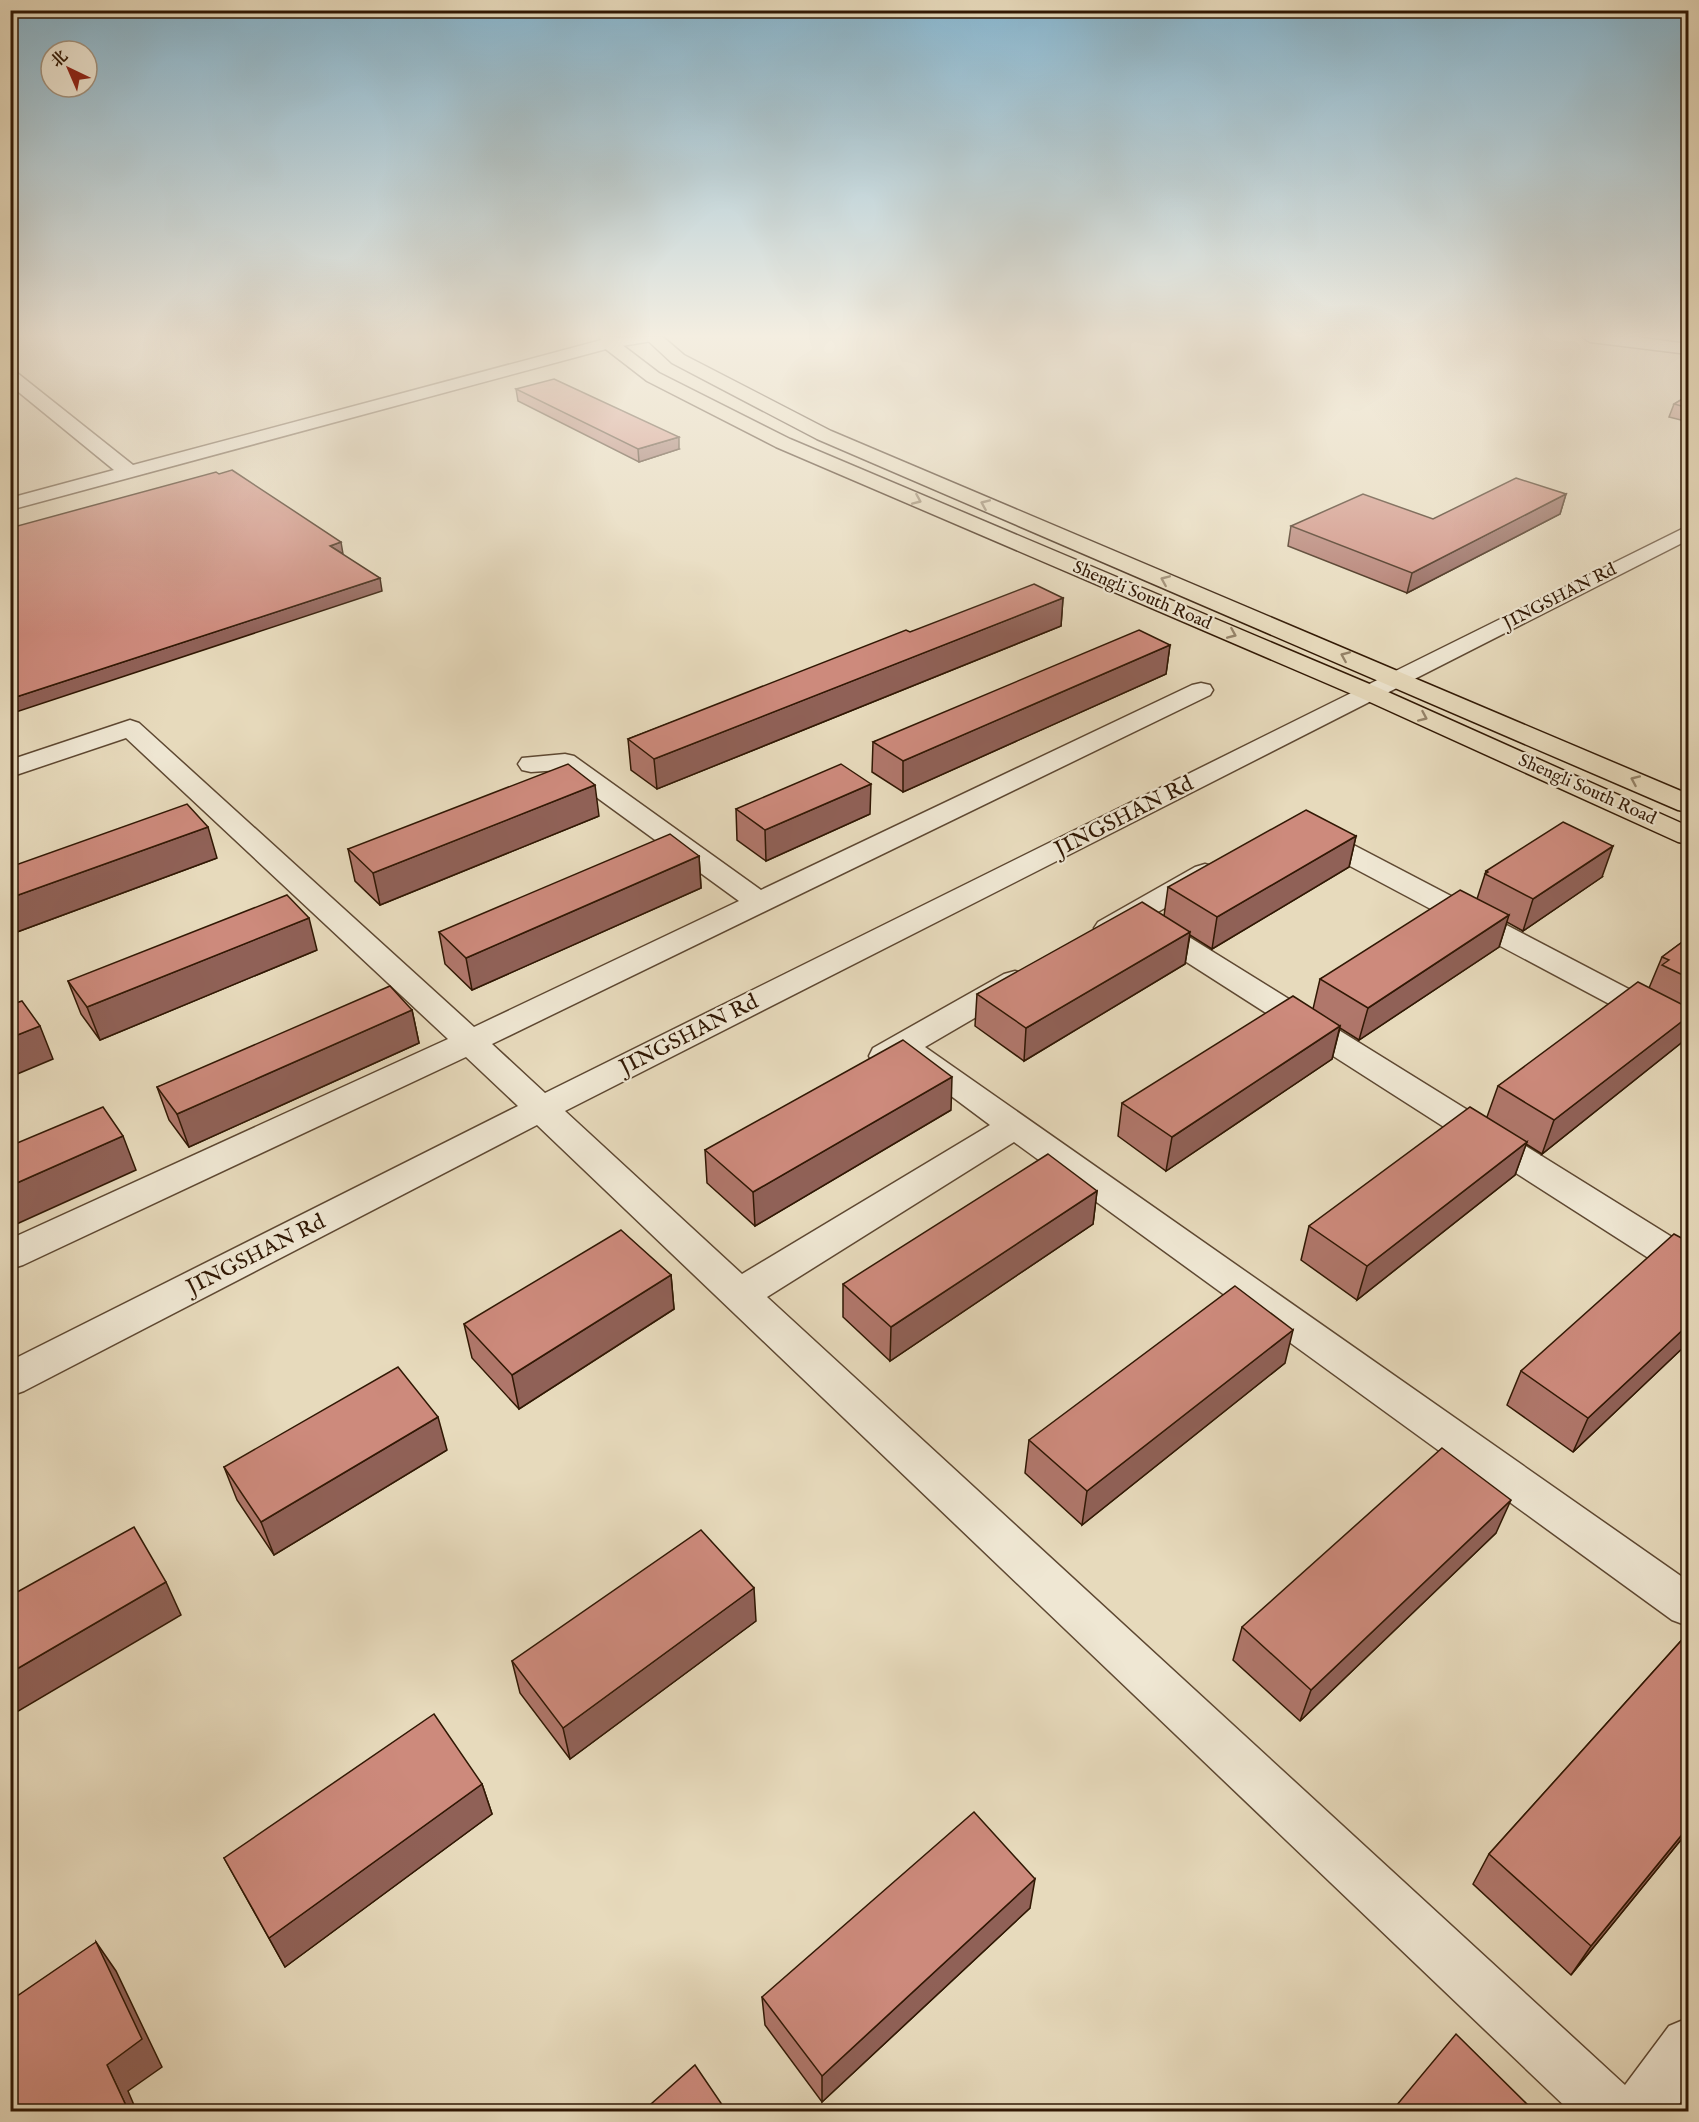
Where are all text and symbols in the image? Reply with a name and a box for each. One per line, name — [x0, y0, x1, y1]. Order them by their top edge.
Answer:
north arrow — [39, 39, 99, 99]
text: 北 — [47, 47, 73, 72]
one-way arrow — [911, 493, 922, 505]
one-way arrow — [981, 499, 992, 511]
street label: Shengli South Road — [1069, 556, 1215, 636]
street label: JINGSHAN Rd — [1498, 558, 1621, 636]
one-way arrow — [1160, 575, 1171, 587]
one-way arrow — [1225, 627, 1236, 639]
one-way arrow — [1340, 651, 1351, 663]
one-way arrow — [1417, 710, 1428, 722]
street label: Shengli South Road — [1514, 749, 1660, 831]
street label: JINGSHAN Rd — [1047, 770, 1198, 865]
one-way arrow — [1630, 775, 1641, 787]
street label: JINGSHAN Rd — [612, 988, 763, 1083]
street label: JINGSHAN Rd — [179, 1208, 330, 1303]

